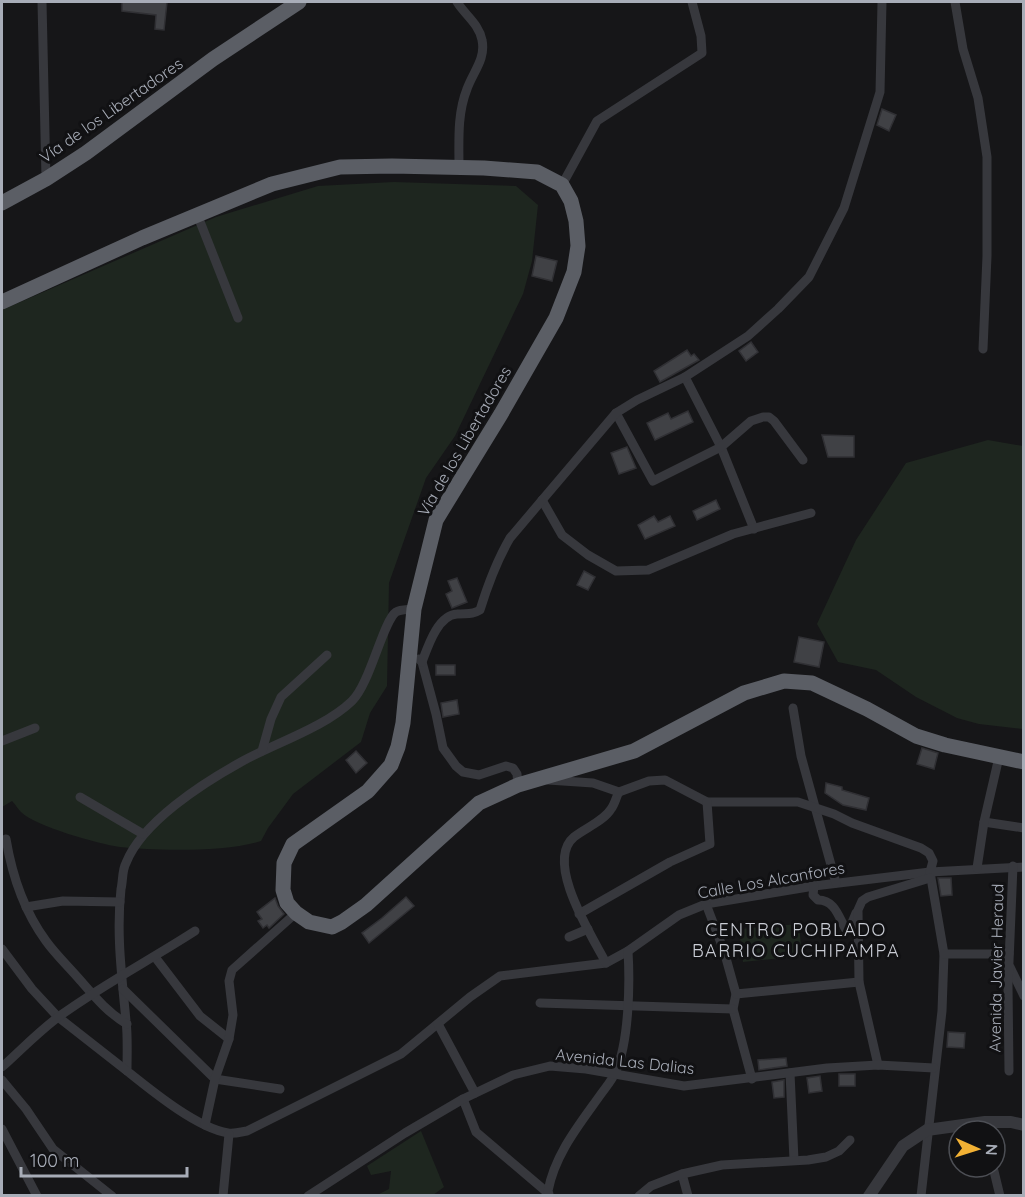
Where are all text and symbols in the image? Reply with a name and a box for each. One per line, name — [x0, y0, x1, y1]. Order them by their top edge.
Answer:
street label: Vía de los Libertadores — [36, 53, 186, 167]
street label: Vía de los Libertadores — [413, 362, 515, 520]
street label: Calle Los Alcanfores — [696, 857, 846, 903]
street label: Avenida Javier Heraud — [985, 883, 1007, 1053]
district label: CENTRO POBLADO BARRIO CUCHIPAMPA — [692, 918, 900, 962]
street label: Avenida Las Dalias — [555, 1044, 695, 1078]
north arrow — [947, 1119, 1007, 1179]
scale bar — [21, 1140, 188, 1178]
text: N — [982, 1143, 1002, 1156]
text: 100 m — [30, 1149, 79, 1172]

